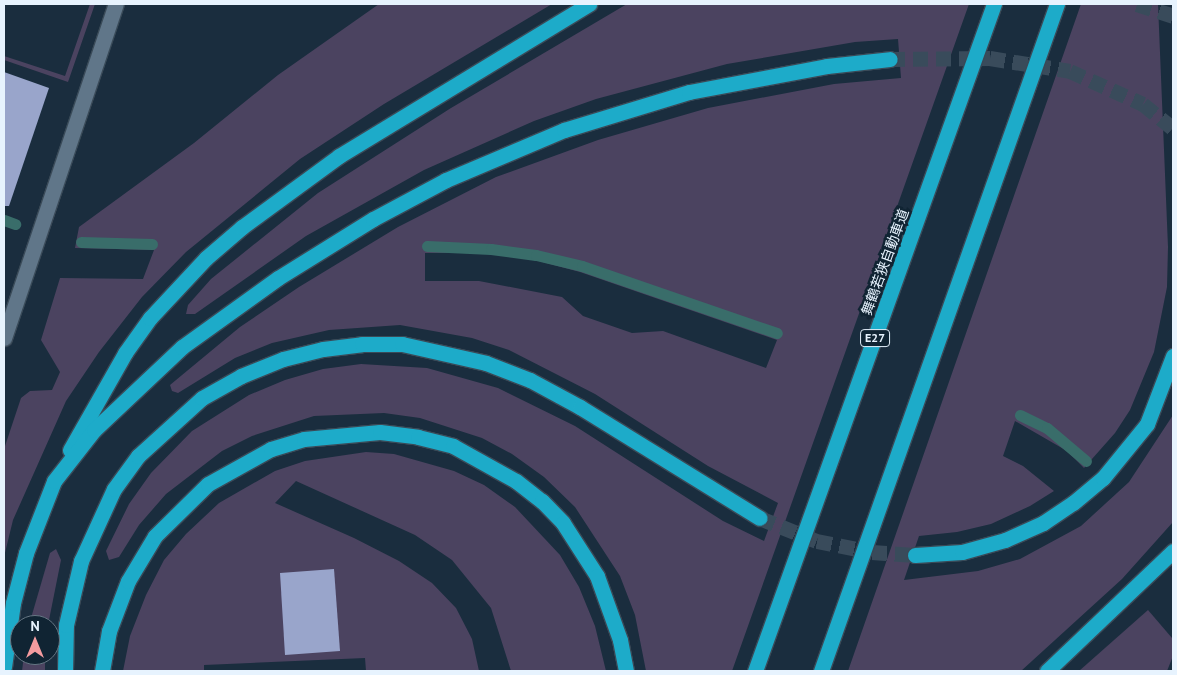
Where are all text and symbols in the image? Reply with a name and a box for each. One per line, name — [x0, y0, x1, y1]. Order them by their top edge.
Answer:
street label: 舞鶴若狭自動車道 — [858, 207, 912, 317]
road number: E27 — [860, 328, 890, 348]
north arrow — [10, 615, 60, 665]
text: N — [30, 617, 40, 635]

